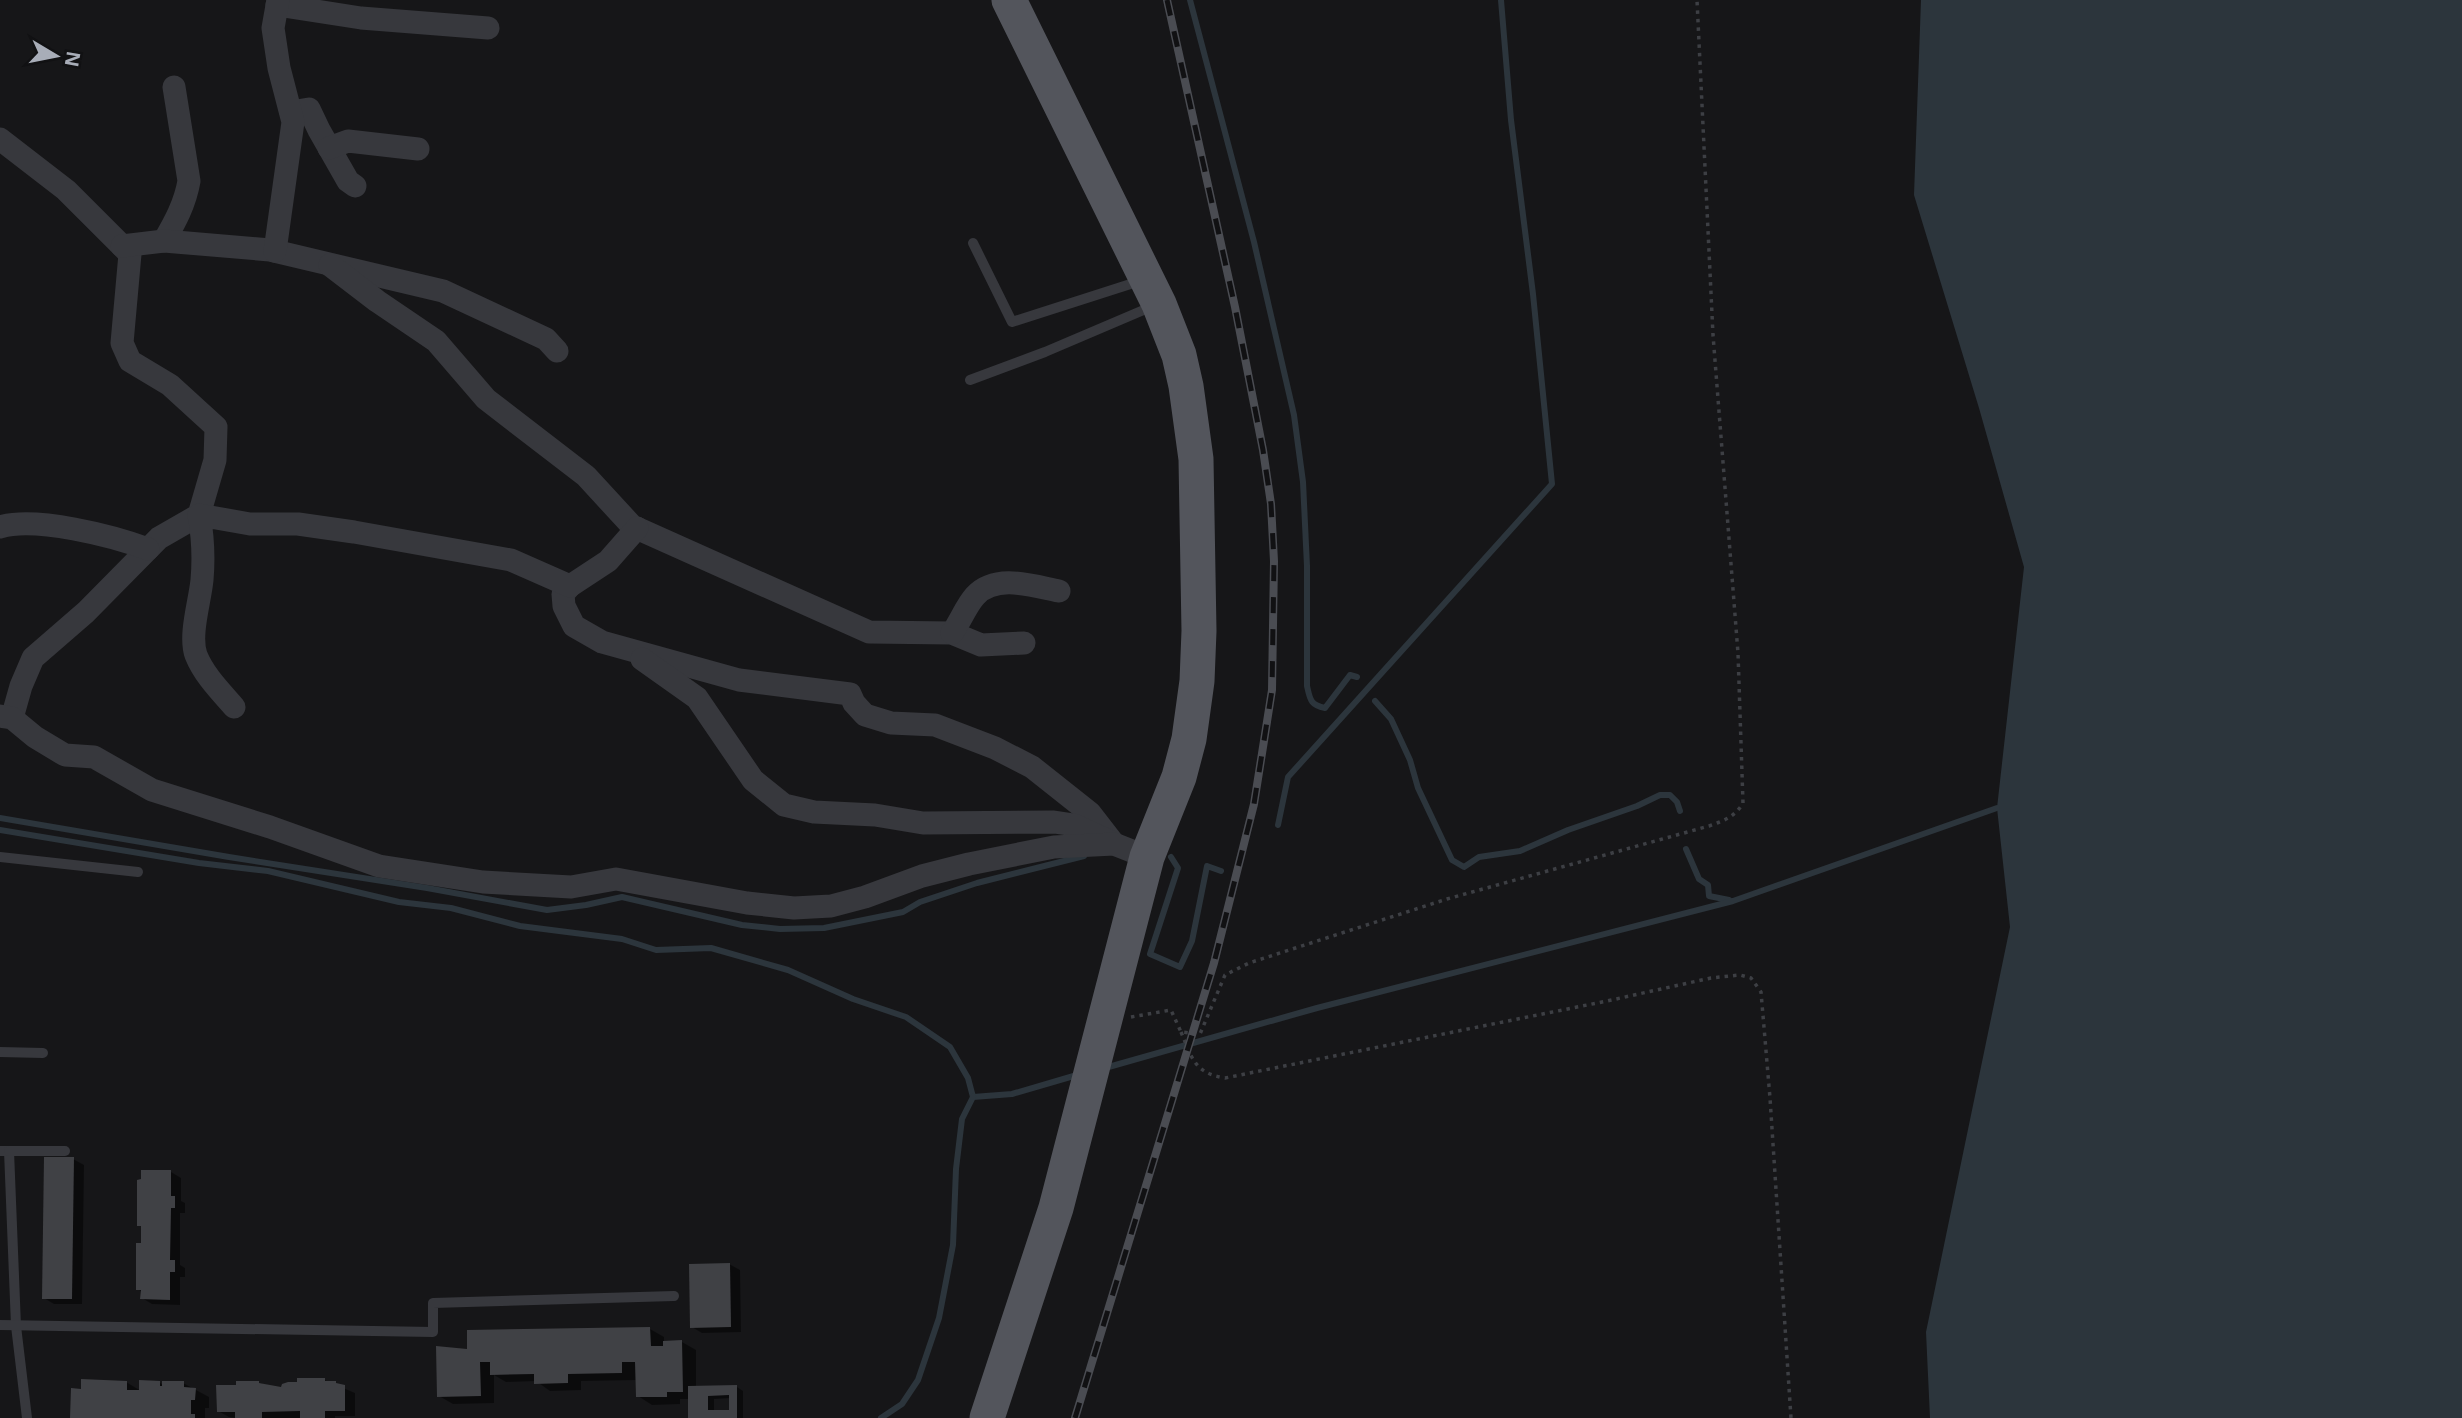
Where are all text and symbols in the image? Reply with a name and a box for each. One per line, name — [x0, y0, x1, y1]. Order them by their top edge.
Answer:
north arrow — [21, 21, 91, 91]
text: N — [59, 49, 87, 69]

